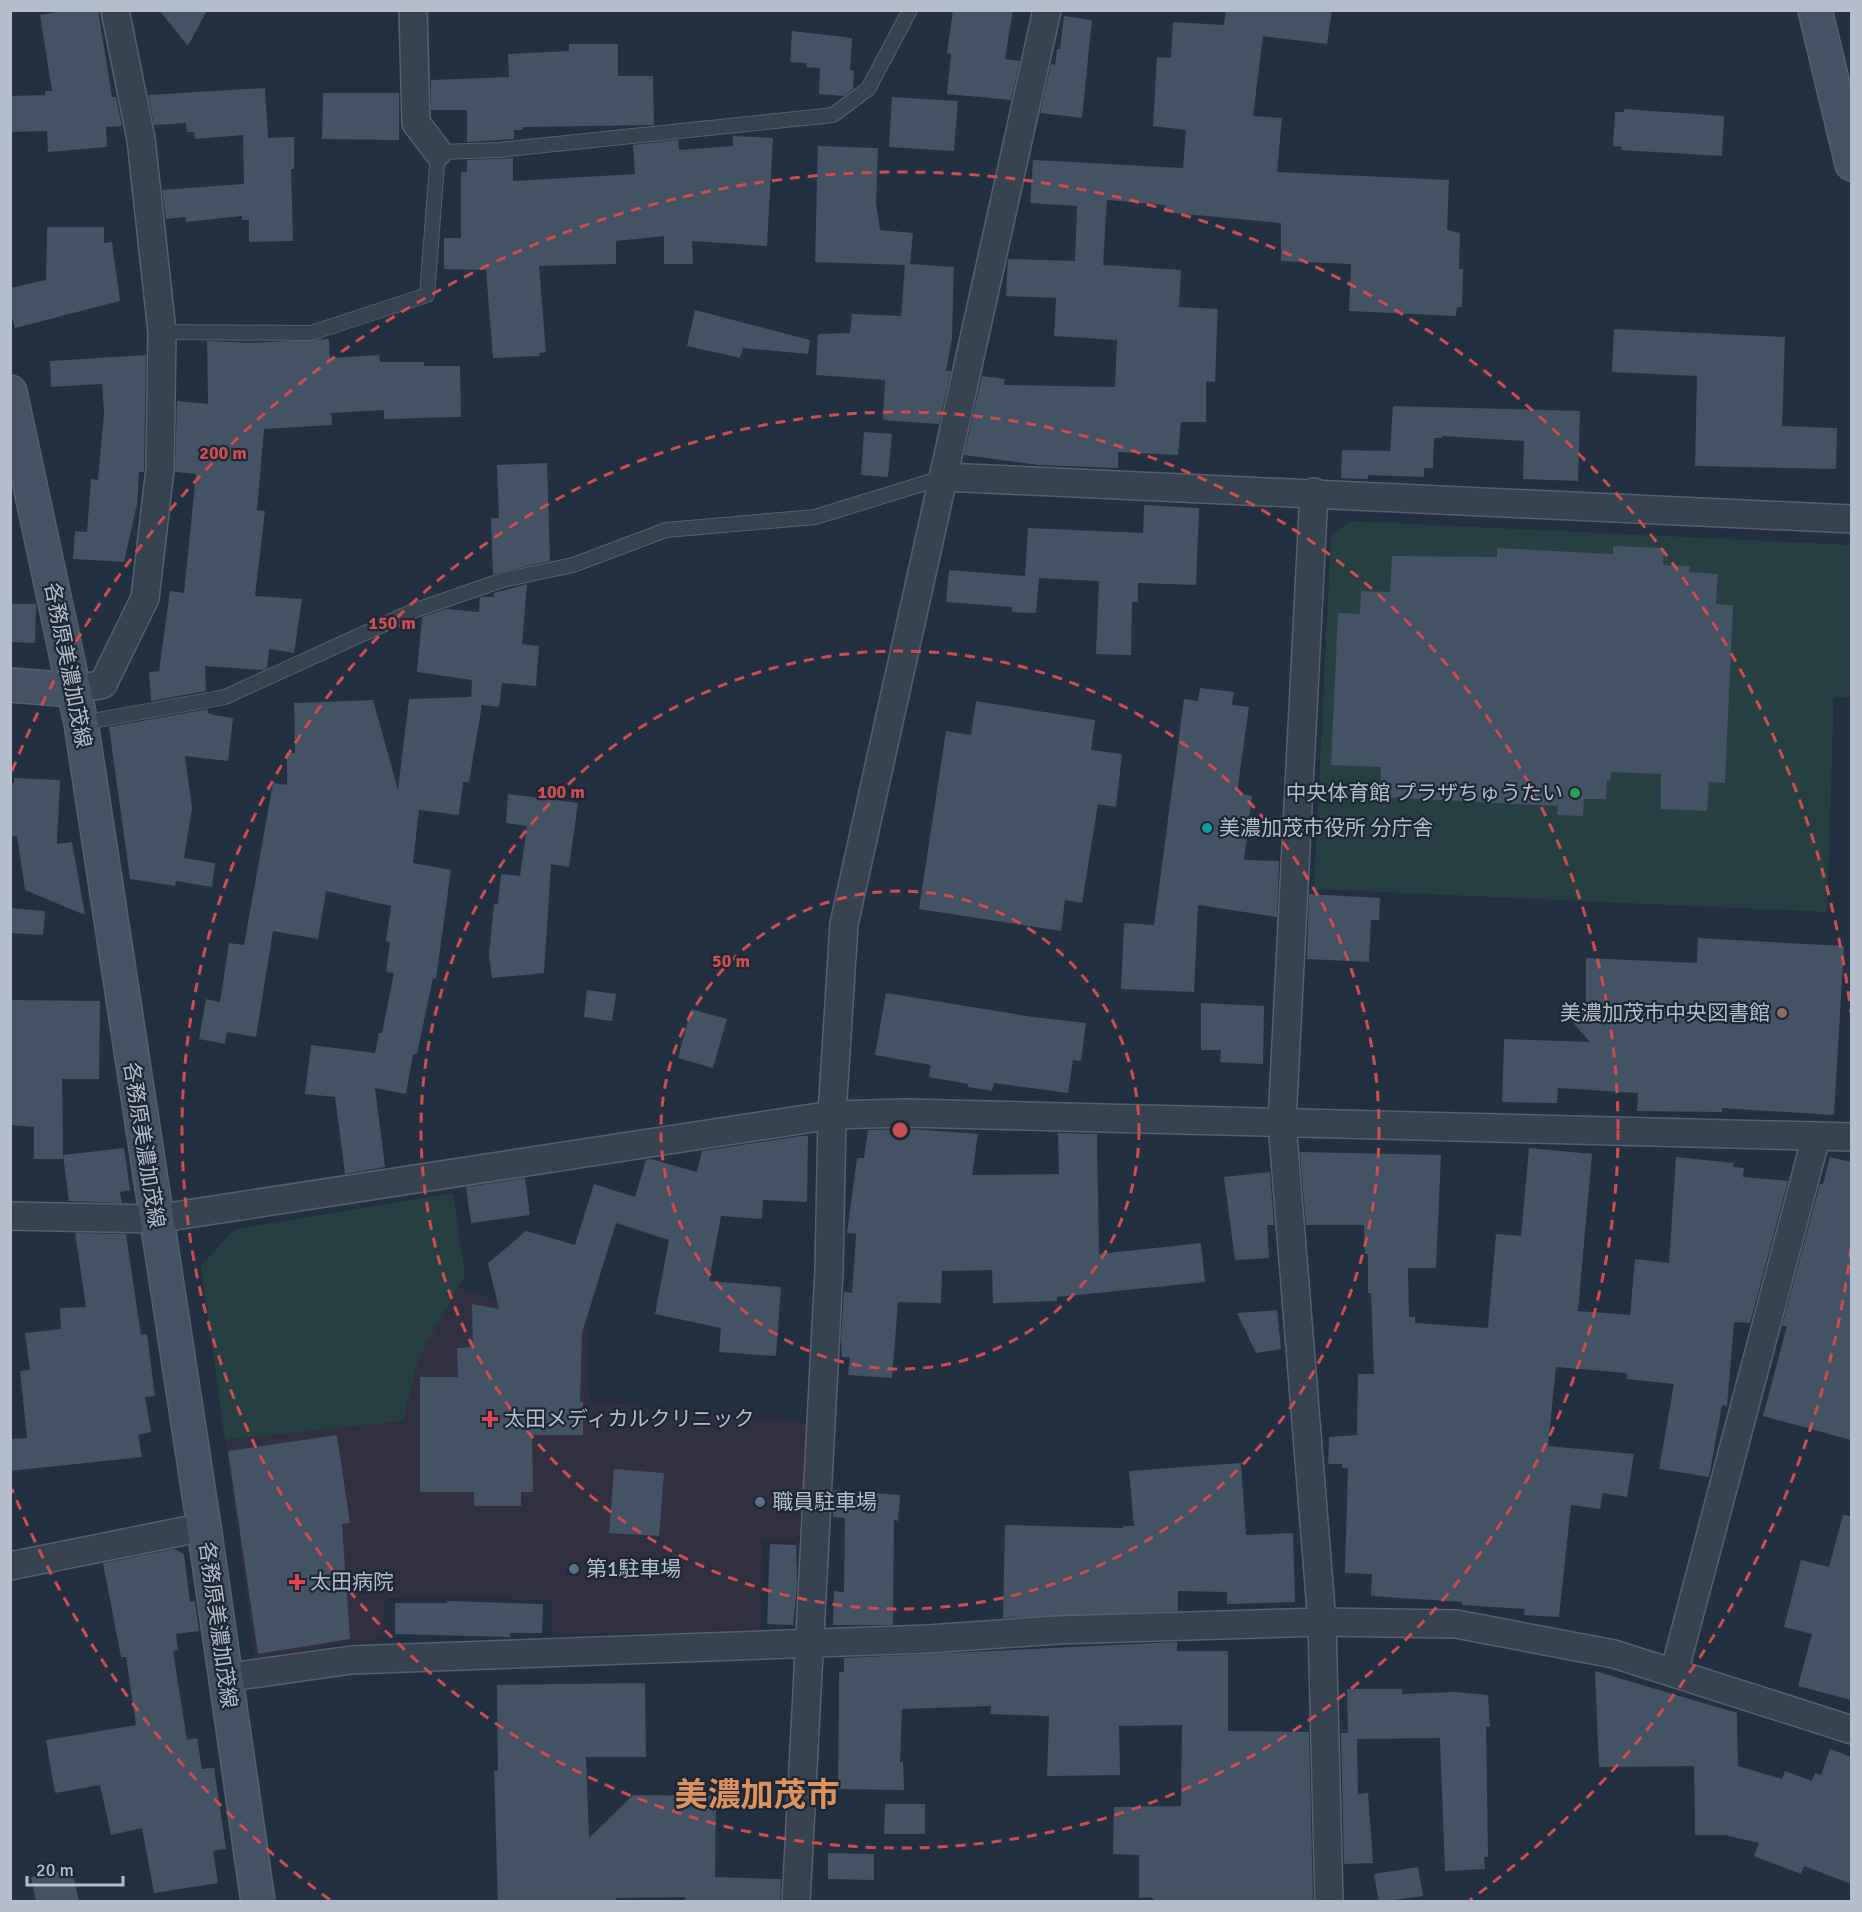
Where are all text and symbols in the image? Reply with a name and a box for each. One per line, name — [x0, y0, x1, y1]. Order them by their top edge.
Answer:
text: 200 m — [199, 442, 247, 464]
street label: 各務原美濃加茂線 — [39, 580, 97, 750]
text: 150 m — [368, 612, 416, 634]
place label: 中央体育館 プラザちゅうたい — [1285, 780, 1563, 806]
text: 100 m — [537, 781, 585, 803]
marker: 中央体育館 プラザちゅうたい — [1568, 786, 1582, 800]
place label: 美濃加茂市役所 分庁舎 — [1219, 815, 1434, 841]
marker: 美濃加茂市役所 分庁舎 — [1200, 821, 1214, 835]
text: 50 m — [712, 950, 750, 972]
place label: 美濃加茂市中央図書館 — [1560, 1000, 1770, 1026]
marker: 美濃加茂市中央図書館 — [1775, 1006, 1789, 1020]
street label: 各務原美濃加茂線 — [118, 1060, 170, 1230]
centre of rings — [890, 1120, 910, 1140]
place label: 太田メディカルクリニック — [504, 1406, 755, 1432]
marker: 太田メディカルクリニック — [481, 1410, 499, 1428]
place label: 職員駐車場 — [772, 1489, 877, 1515]
marker: 職員駐車場 — [753, 1495, 767, 1509]
street label: 各務原美濃加茂線 — [193, 1540, 243, 1710]
place label: 第1駐車場 — [586, 1556, 681, 1582]
marker: 第1駐車場 — [567, 1562, 581, 1576]
place label: 太田病院 — [310, 1569, 394, 1595]
marker: 太田病院 — [288, 1573, 306, 1591]
district label: 美濃加茂市 — [675, 1775, 840, 1816]
scale bar — [27, 1849, 123, 1887]
text: 20 m — [36, 1859, 74, 1881]

